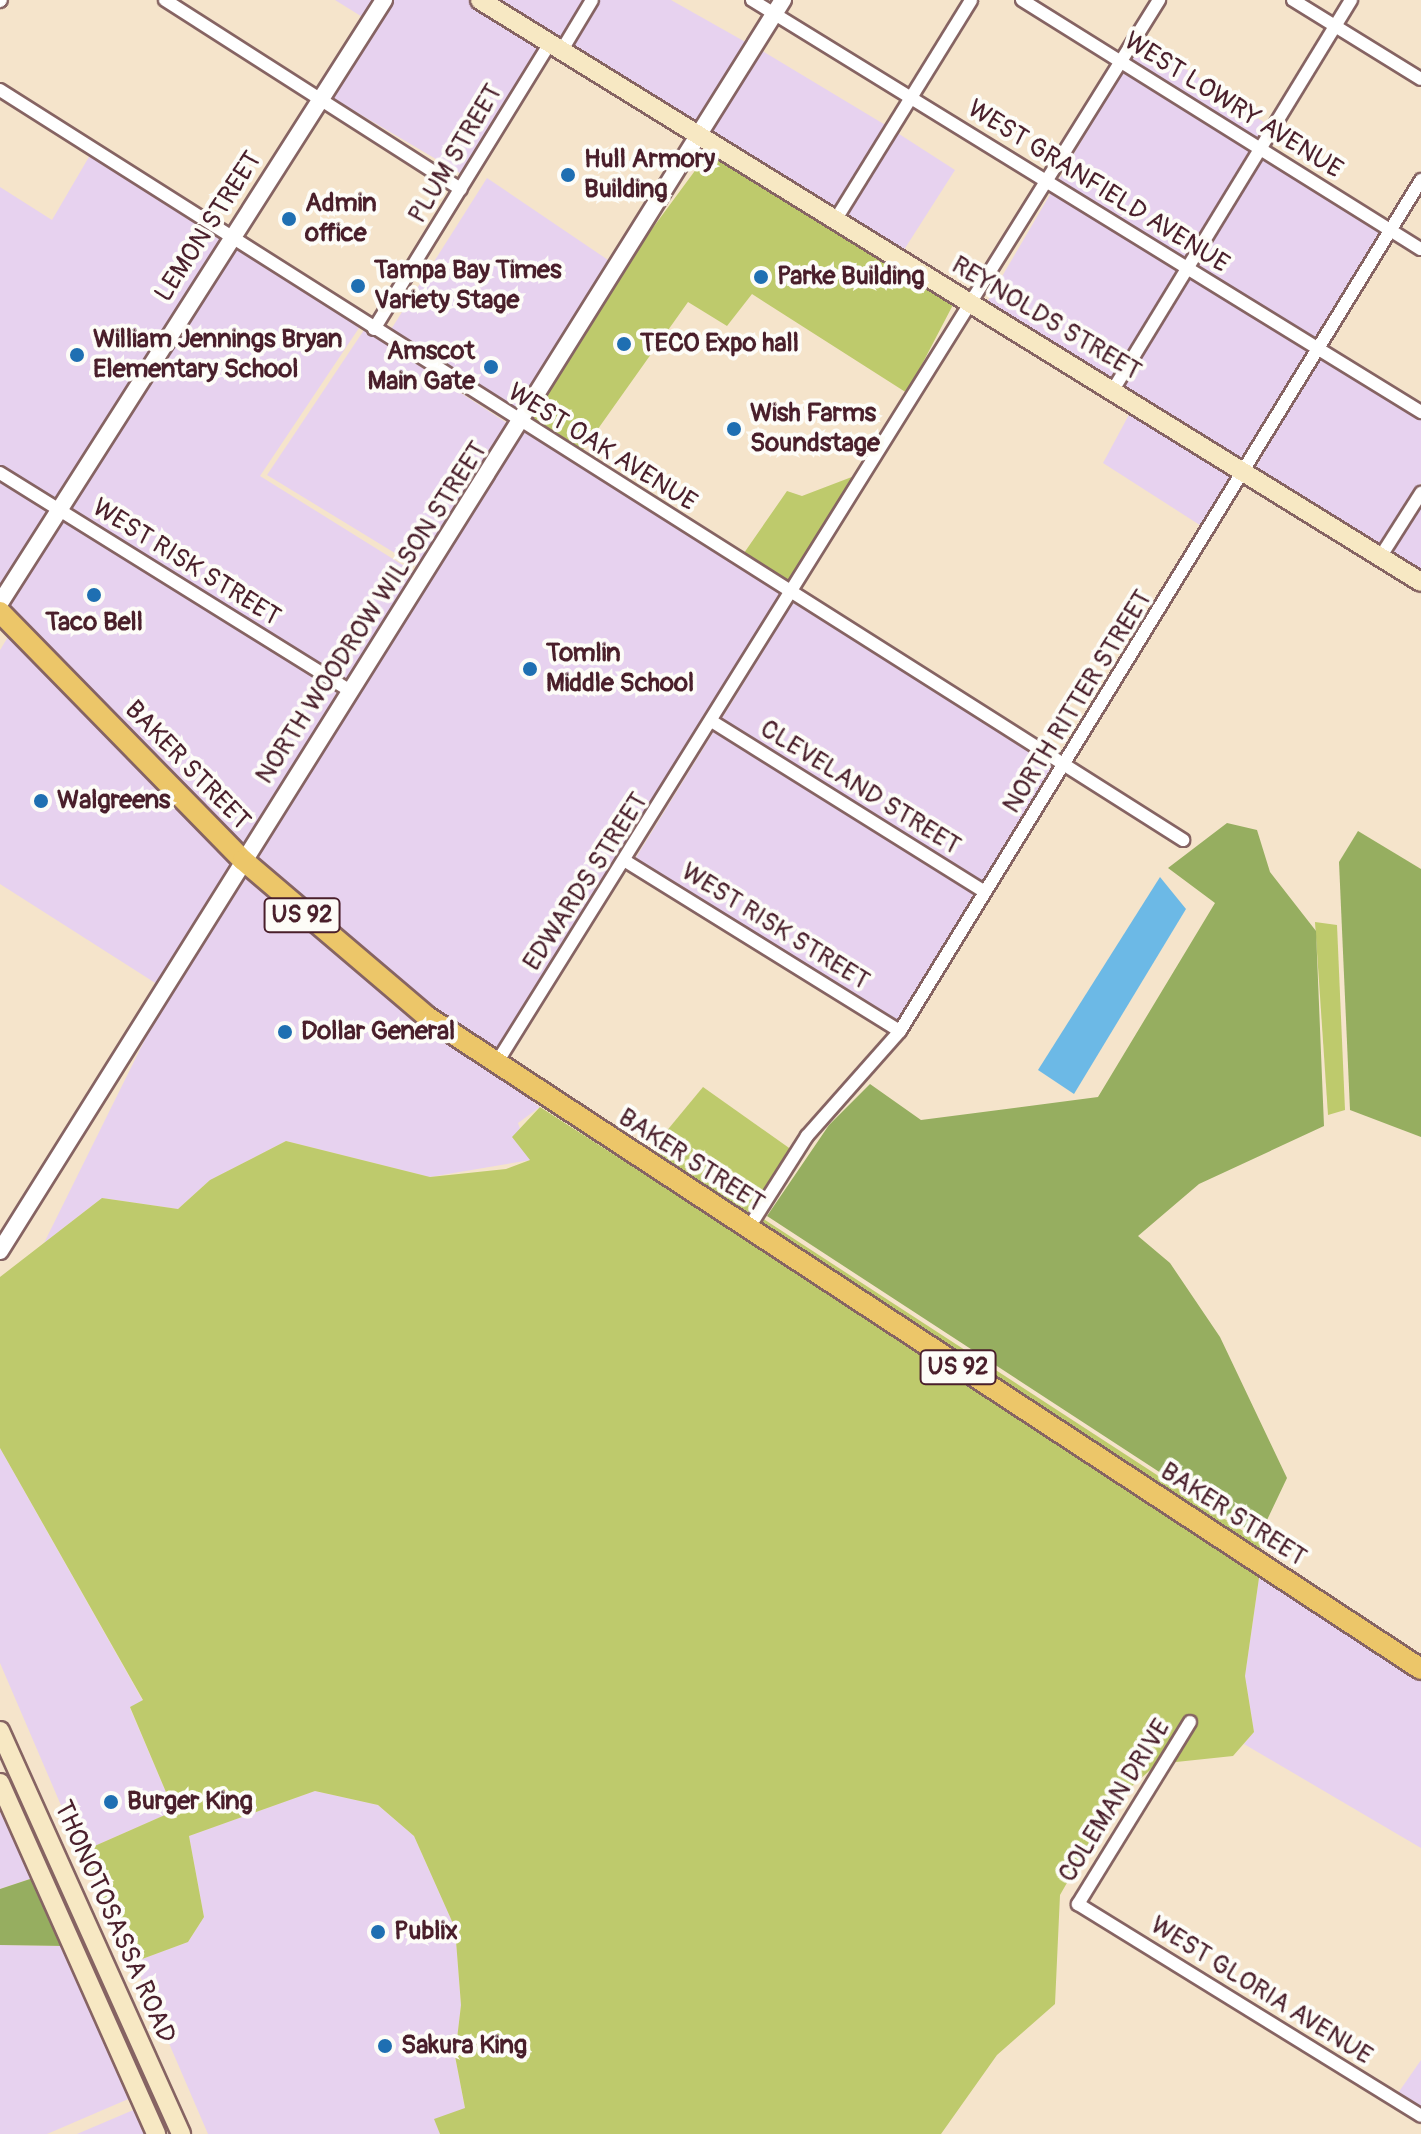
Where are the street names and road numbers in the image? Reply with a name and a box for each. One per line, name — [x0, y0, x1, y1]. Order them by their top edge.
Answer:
street label: WEST LOWRY AVENUE — [1118, 26, 1348, 186]
street label: PLUM STREET — [402, 79, 510, 229]
street label: WEST GRANFIELD AVENUE — [962, 94, 1234, 280]
street label: LEMON STREET — [149, 146, 269, 308]
street label: REYNOLDS STREET — [946, 250, 1146, 388]
street label: WEST OAK AVENUE — [502, 377, 702, 519]
street label: NORTH WOODROW WILSON STREET — [249, 436, 495, 790]
street label: WEST RISK STREET — [86, 493, 286, 633]
street label: NORTH RITTER STREET — [997, 585, 1159, 819]
street label: BAKER STREET — [118, 695, 256, 837]
street label: CLEVELAND STREET — [754, 714, 966, 862]
street label: EDWARDS STREET — [517, 787, 655, 977]
street label: WEST RISK STREET — [675, 857, 875, 997]
road number: US 92 — [262, 895, 342, 935]
street label: BAKER STREET — [612, 1102, 770, 1220]
road number: US 92 — [918, 1347, 998, 1387]
street label: BAKER STREET — [1154, 1456, 1312, 1574]
street label: COLEMAN DRIVE — [1052, 1714, 1178, 1888]
street label: THONOTOSASSA ROAD — [46, 1796, 182, 2048]
street label: WEST GLORIA AVENUE — [1144, 1910, 1378, 2072]

